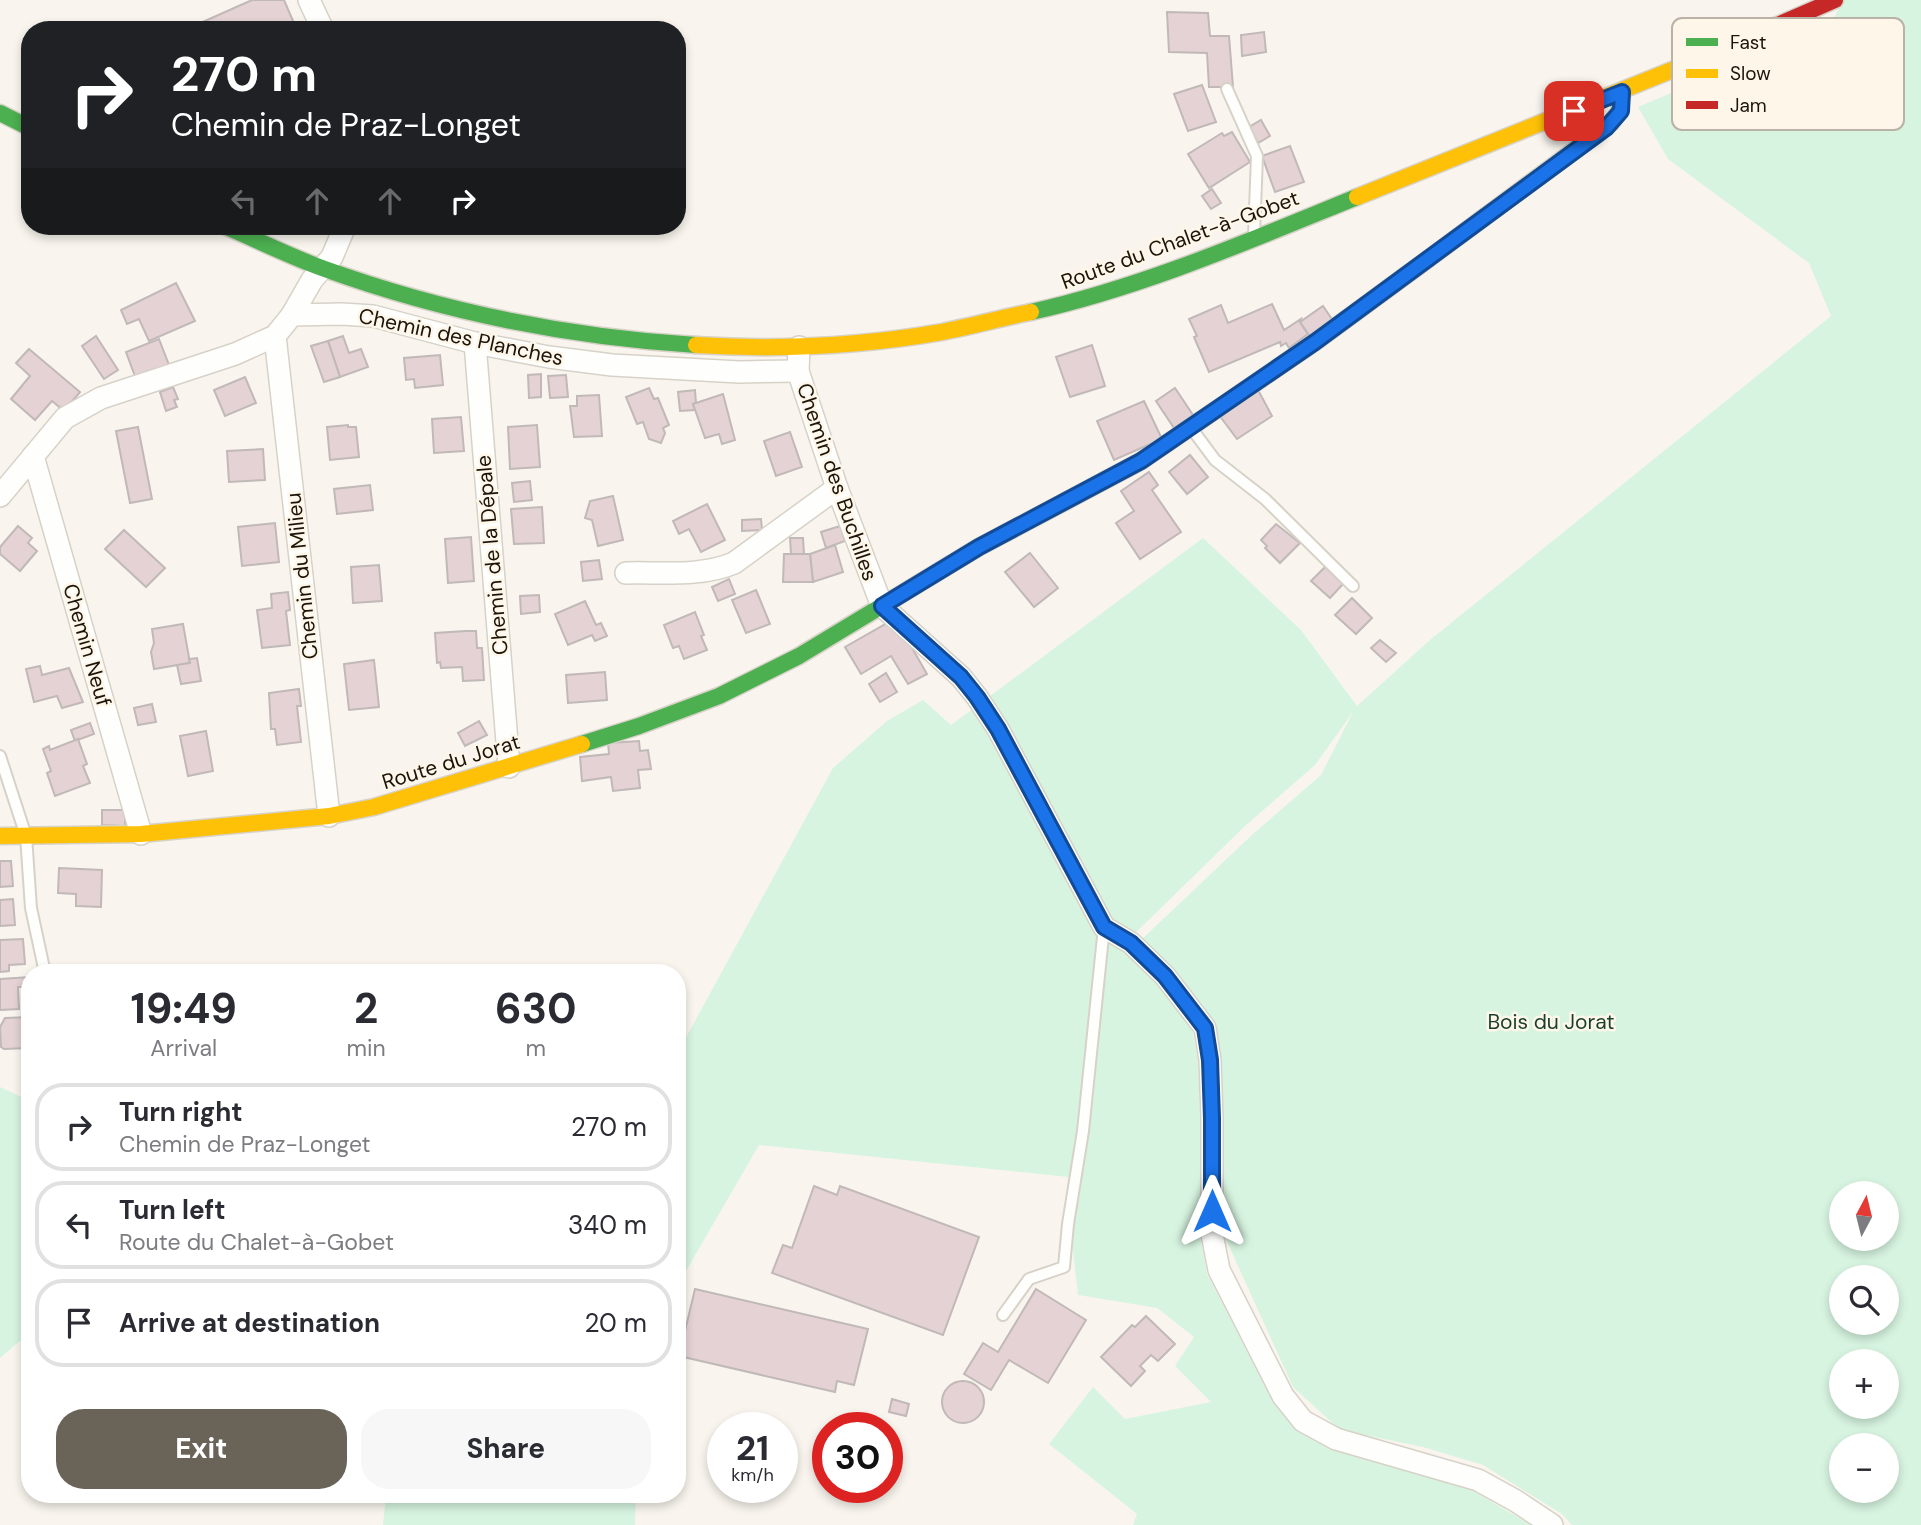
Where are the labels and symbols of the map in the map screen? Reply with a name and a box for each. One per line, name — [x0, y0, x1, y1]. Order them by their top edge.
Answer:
legend — [1672, 18, 1904, 130]
text: Fast — [1730, 30, 1766, 55]
text: Slow — [1730, 61, 1771, 86]
pin — [1544, 81, 1604, 141]
text: Jam — [1730, 93, 1767, 118]
street label: Route du Chalet-à-Gobet — [1057, 184, 1303, 296]
street label: Chemin des Planches — [356, 302, 566, 372]
street label: Chemin des Buchilles — [790, 379, 884, 585]
street label: Chemin de la Dépale — [469, 454, 515, 656]
street label: Chemin du Milieu — [279, 491, 325, 661]
street label: Chemin Neuf — [56, 581, 118, 709]
street label: Route du Jorat — [379, 728, 523, 796]
park label: Bois du Jorat — [1487, 1008, 1615, 1036]
position arrow — [1175, 1174, 1249, 1248]
north arrow — [1829, 1181, 1899, 1251]
speed limit sign: 30 — [812, 1412, 903, 1503]

